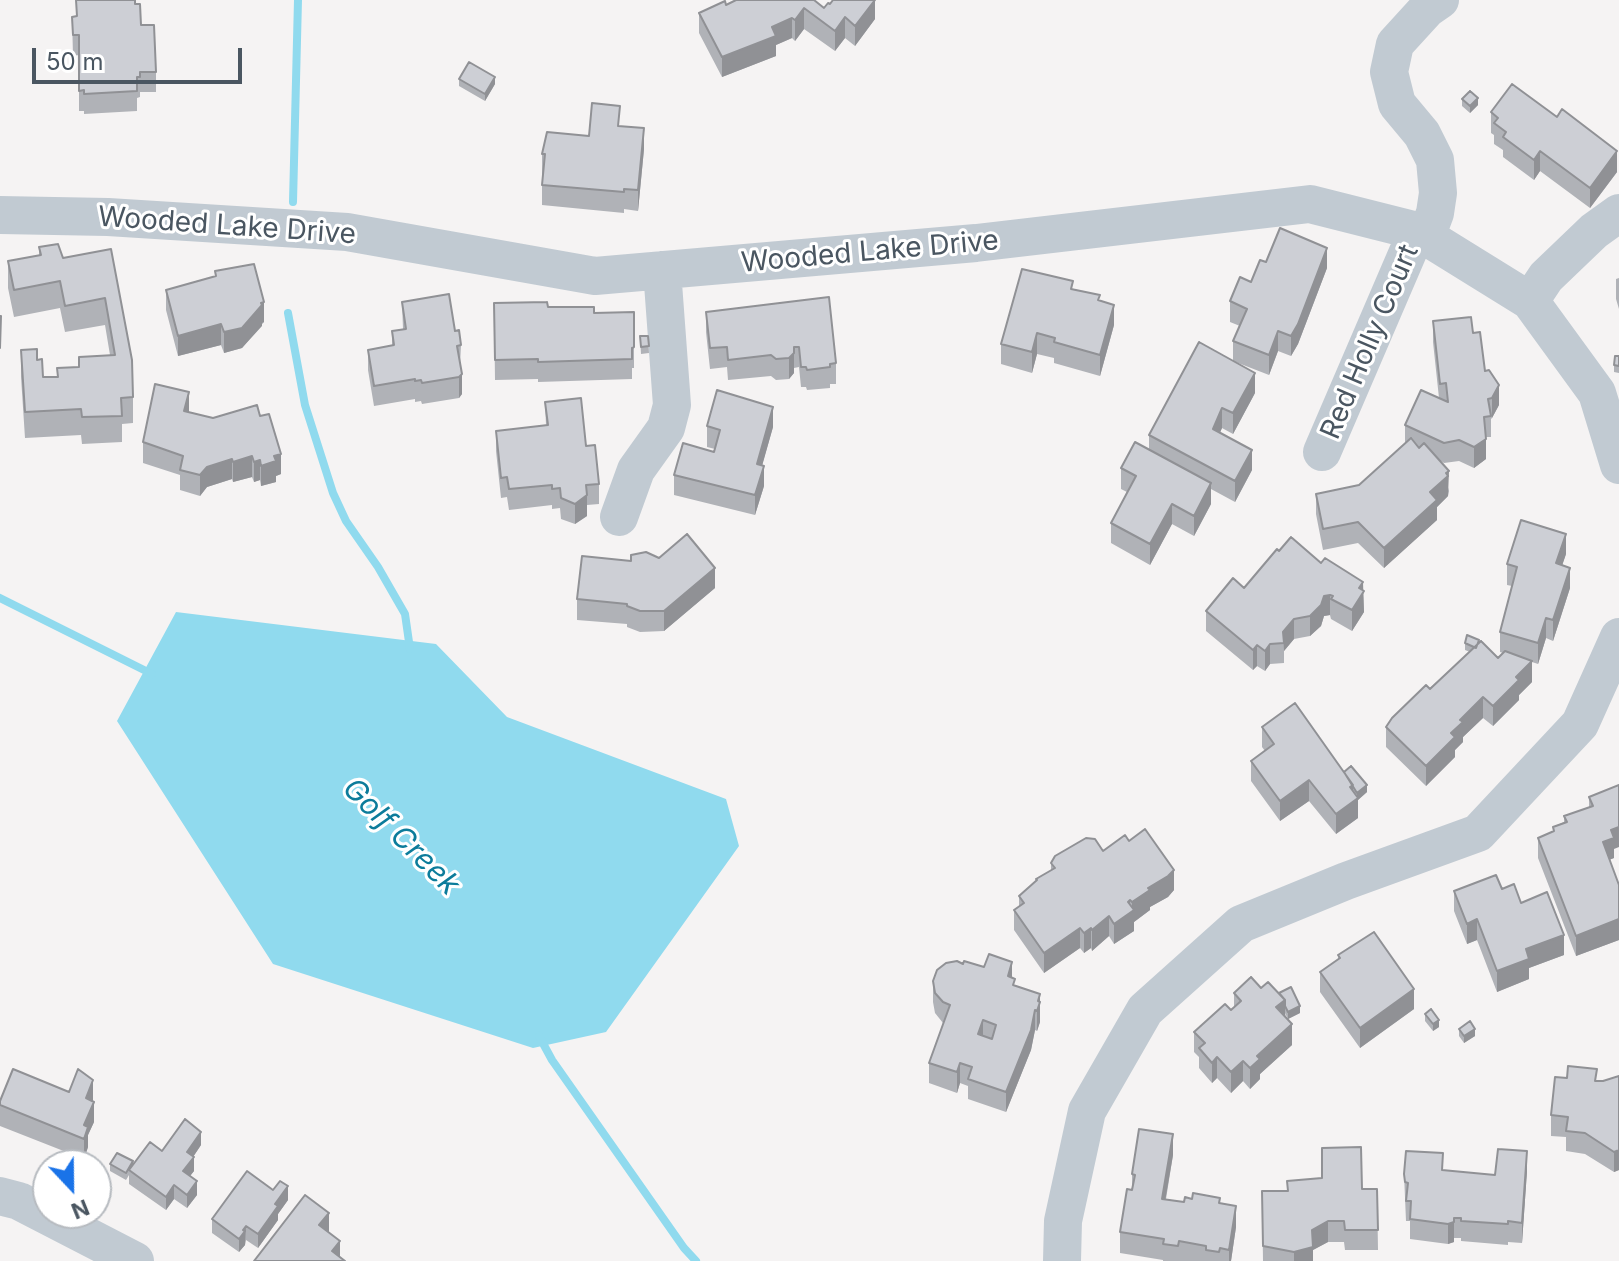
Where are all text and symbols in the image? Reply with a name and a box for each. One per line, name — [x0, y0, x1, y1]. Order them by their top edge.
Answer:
scale bar — [36, 32, 246, 82]
text: 50 m — [46, 47, 104, 76]
street label: Wooded Lake Drive — [97, 200, 357, 252]
street label: Wooded Lake Drive — [740, 224, 1000, 280]
street label: Red Holly Court — [1314, 240, 1426, 444]
water label: Golf Creek — [335, 771, 467, 903]
north arrow — [32, 1149, 112, 1229]
text: N — [68, 1194, 93, 1225]

